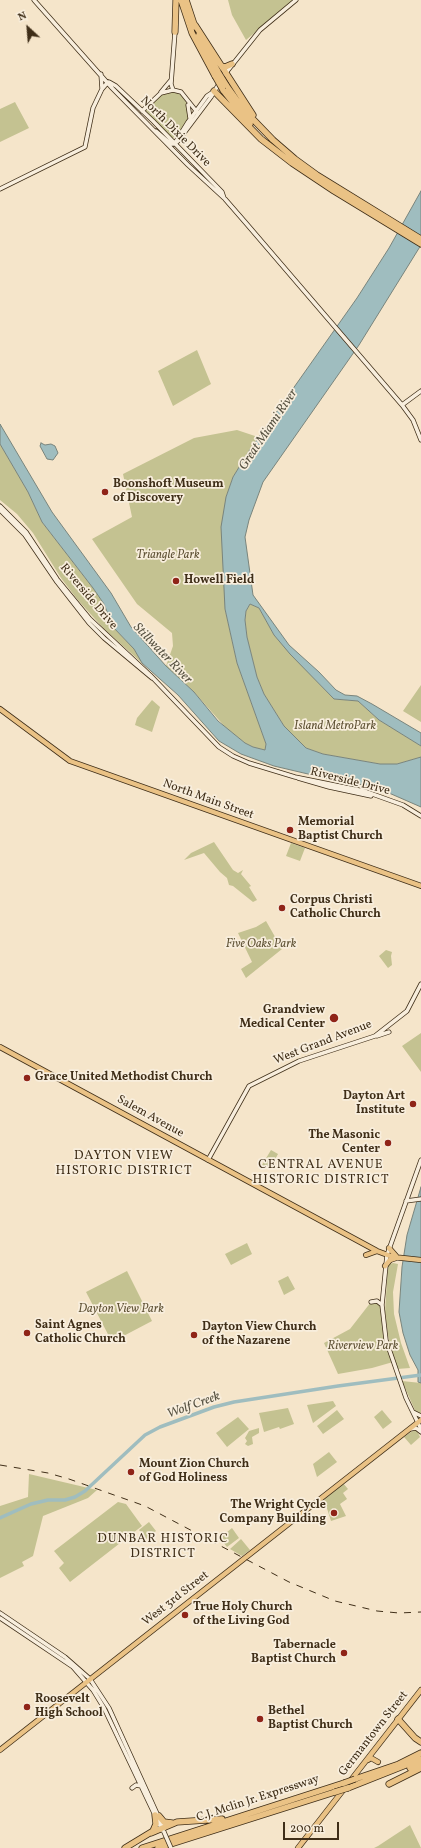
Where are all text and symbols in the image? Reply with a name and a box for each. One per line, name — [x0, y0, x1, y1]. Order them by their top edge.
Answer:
north arrow — [8, 8, 48, 48]
text: N — [16, 8, 29, 25]
street label: North Dixie Drive — [137, 94, 213, 170]
water label: Great Miami River — [236, 387, 302, 473]
place label: Boonshoft Museum of Discovery — [113, 478, 224, 506]
marker: Boonshoft Museum of Discovery — [100, 487, 110, 497]
park label: Triangle Park — [137, 549, 199, 563]
street label: Riverside Drive — [56, 561, 120, 633]
place label: Howell Field — [184, 574, 254, 588]
marker: Howell Field — [171, 576, 181, 586]
water label: Stillwater River — [129, 620, 195, 688]
park label: Island MetroPark — [294, 720, 376, 734]
street label: Riverside Drive — [309, 765, 391, 799]
street label: North Main Street — [160, 777, 256, 823]
place label: Memorial Baptist Church — [298, 816, 383, 844]
marker: Memorial Baptist Church — [285, 825, 295, 835]
place label: Corpus Christi Catholic Church — [290, 894, 381, 922]
marker: Corpus Christi Catholic Church — [277, 903, 287, 913]
park label: Five Oaks Park — [226, 938, 296, 952]
place label: Grandview Medical Center — [240, 1004, 325, 1032]
marker: Grandview Medical Center — [328, 1012, 340, 1024]
street label: West Grand Avenue — [272, 1018, 374, 1068]
place label: Grace United Methodist Church — [35, 1071, 213, 1085]
marker: Grace United Methodist Church — [22, 1073, 32, 1083]
place label: Dayton Art Institute — [343, 1090, 405, 1118]
street label: Salem Avenue — [114, 1093, 186, 1141]
marker: Dayton Art Institute — [408, 1099, 418, 1109]
place label: The Masonic Center — [308, 1129, 380, 1157]
marker: The Masonic Center — [383, 1138, 393, 1148]
district label: DAYTON VIEW HISTORIC DISTRICT — [55, 1149, 193, 1180]
district label: CENTRAL AVENUE HISTORIC DISTRICT — [252, 1158, 390, 1189]
park label: Dayton View Park — [78, 1303, 164, 1317]
place label: Saint Agnes Catholic Church — [35, 1319, 126, 1347]
place label: Dayton View Church of the Nazarene — [202, 1321, 317, 1349]
marker: Saint Agnes Catholic Church — [22, 1328, 32, 1338]
marker: Dayton View Church of the Nazarene — [189, 1330, 199, 1340]
park label: Riverview Park — [328, 1340, 398, 1354]
water label: Wolf Creek — [165, 1389, 223, 1423]
place label: Mount Zion Church of God Holiness — [139, 1458, 249, 1486]
marker: Mount Zion Church of God Holiness — [126, 1467, 136, 1477]
place label: The Wright Cycle Company Building — [220, 1499, 326, 1527]
marker: The Wright Cycle Company Building — [329, 1508, 339, 1518]
district label: DUNBAR HISTORIC DISTRICT — [97, 1532, 229, 1563]
street label: West 3rd Street — [140, 1569, 212, 1629]
place label: True Holy Church of the Living God — [193, 1601, 293, 1629]
marker: True Holy Church of the Living God — [180, 1610, 190, 1620]
place label: Tabernacle Baptist Church — [251, 1639, 336, 1667]
marker: Tabernacle Baptist Church — [339, 1648, 349, 1658]
street label: Germantown Street — [336, 1689, 412, 1779]
place label: Roosevelt High School — [35, 1693, 103, 1721]
marker: Roosevelt High School — [22, 1702, 32, 1712]
place label: Bethel Baptist Church — [268, 1705, 353, 1733]
marker: Bethel Baptist Church — [255, 1714, 265, 1724]
street label: C.J. Mclin Jr. Expressway — [195, 1772, 321, 1826]
scale bar — [285, 1814, 341, 1840]
text: 200 m — [290, 1821, 324, 1837]

